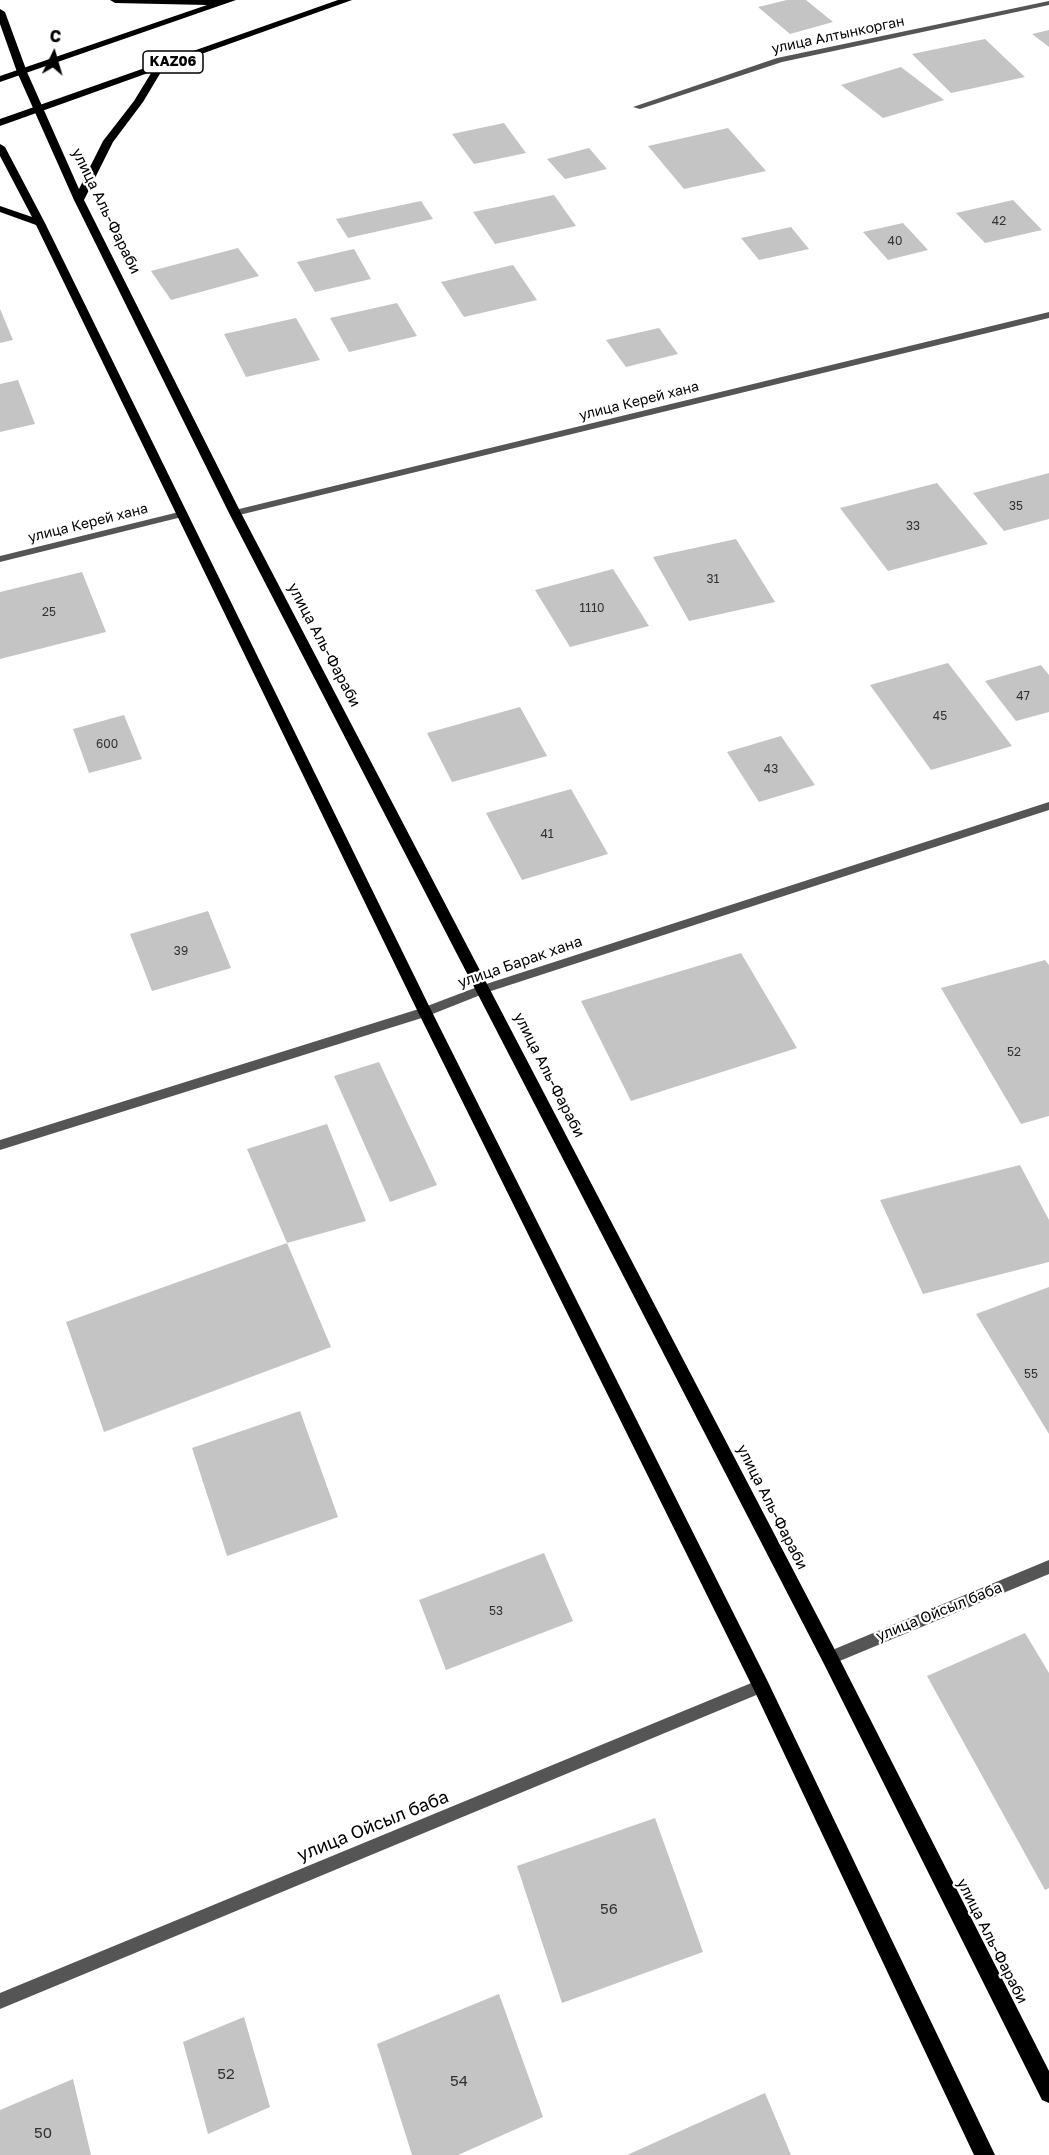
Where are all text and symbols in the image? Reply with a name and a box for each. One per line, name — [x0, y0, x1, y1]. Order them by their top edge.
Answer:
street label: улица Алтынкорган — [770, 13, 906, 57]
north arrow — [24, 24, 84, 84]
text: С — [49, 26, 62, 47]
road number: KАZ06 — [143, 51, 203, 73]
street label: улица Аль-Фараби — [68, 145, 144, 277]
house number: 42 — [992, 214, 1006, 228]
house number: 40 — [888, 234, 902, 248]
street label: улица Керей хана — [577, 378, 701, 424]
house number: 35 — [1009, 499, 1023, 513]
street label: улица Керей хана — [26, 500, 150, 546]
house number: 33 — [906, 519, 920, 533]
house number: 31 — [707, 572, 719, 586]
street label: улица Аль-Фараби — [284, 580, 364, 710]
house number: 1110 — [580, 601, 604, 615]
house number: 25 — [42, 605, 56, 619]
house number: 47 — [1016, 689, 1030, 703]
house number: 45 — [933, 709, 947, 723]
house number: 600 — [96, 737, 118, 751]
house number: 43 — [764, 762, 778, 776]
house number: 41 — [540, 827, 554, 841]
street label: улица Барак хана — [455, 932, 585, 992]
house number: 39 — [174, 944, 188, 958]
street label: улица Аль-Фараби — [510, 1010, 588, 1140]
house number: 52 — [1007, 1045, 1021, 1059]
house number: 55 — [1024, 1367, 1038, 1381]
street label: улица Аль-Фараби — [733, 1442, 811, 1572]
street label: улица Ойсыл баба — [873, 1578, 1005, 1646]
house number: 53 — [489, 1604, 503, 1618]
street label: улица Ойсыл баба — [294, 1786, 452, 1866]
street label: улица Аль-Фараби — [953, 1876, 1031, 2006]
house number: 56 — [600, 1900, 618, 1918]
house number: 52 — [217, 2065, 235, 2083]
house number: 54 — [450, 2072, 468, 2090]
house number: 50 — [34, 2124, 52, 2142]

